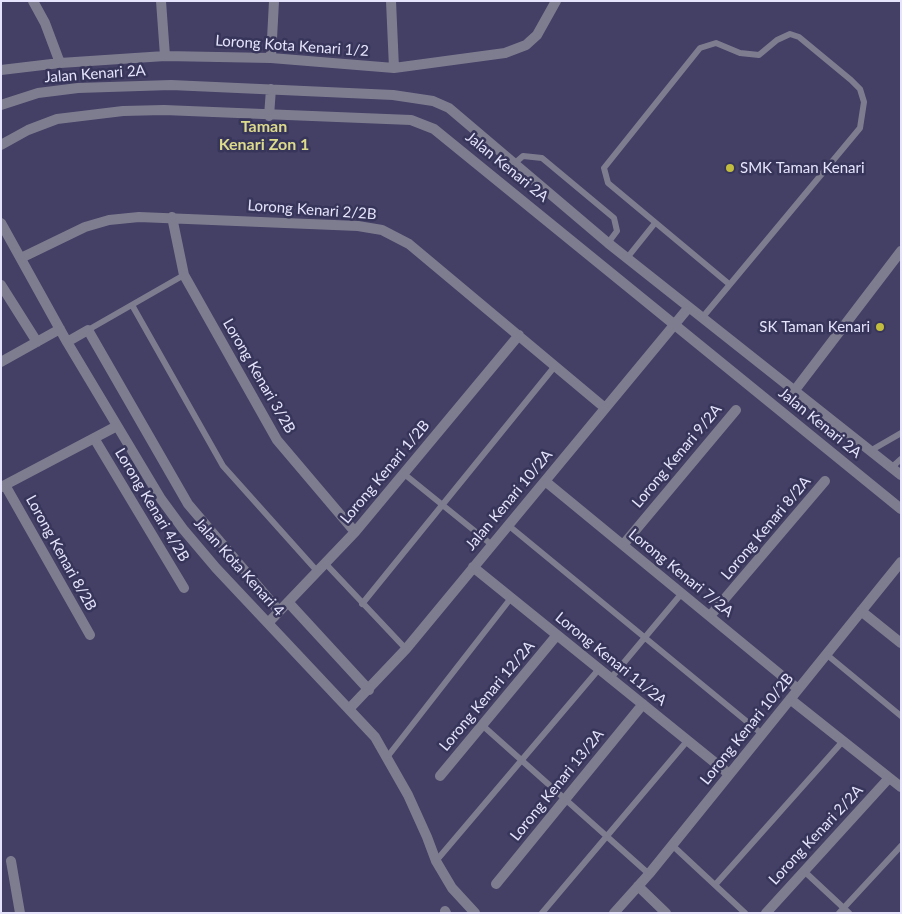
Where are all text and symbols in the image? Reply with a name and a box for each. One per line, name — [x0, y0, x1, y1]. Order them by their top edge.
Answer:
street label: Lorong Kota Kenari 1/2 — [215, 32, 369, 60]
street label: Jalan Kenari 2A — [44, 61, 146, 87]
district label: Taman Kenari Zon 1 — [219, 117, 309, 155]
street label: Jalan Kenari 2A — [462, 128, 552, 206]
place label: SMK Taman Kenari — [740, 159, 865, 177]
marker: SMK Taman Kenari — [724, 162, 736, 174]
street label: Lorong Kenari 2/2B — [247, 197, 377, 223]
street label: Lorong Kenari 3/2B — [219, 316, 299, 436]
place label: SK Taman Kenari — [759, 318, 870, 336]
marker: SK Taman Kenari — [874, 321, 886, 333]
street label: Jalan Kenari 2A — [775, 384, 865, 462]
street label: Lorong Kenari 9/2A — [628, 401, 726, 511]
street label: Lorong Kenari 1/2B — [337, 417, 433, 527]
street label: Lorong Kenari 4/2B — [111, 445, 193, 565]
street label: Jalan Kenari 10/2A — [462, 446, 556, 554]
street label: Lorong Kenari 8/2A — [717, 473, 815, 583]
street label: Lorong Kenari 8/2B — [22, 492, 100, 614]
street label: Jalan Kota Kenari 4 — [190, 514, 288, 620]
street label: Lorong Kenari 7/2A — [625, 525, 737, 621]
street label: Lorong Kenari 11/2A — [552, 608, 670, 710]
street label: Lorong Kenari 12/2A — [436, 637, 538, 755]
street label: Lorong Kenari 10/2B — [697, 670, 797, 788]
street label: Lorong Kenari 13/2A — [506, 726, 608, 844]
street label: Lorong Kenari 2/2A — [765, 781, 867, 889]

